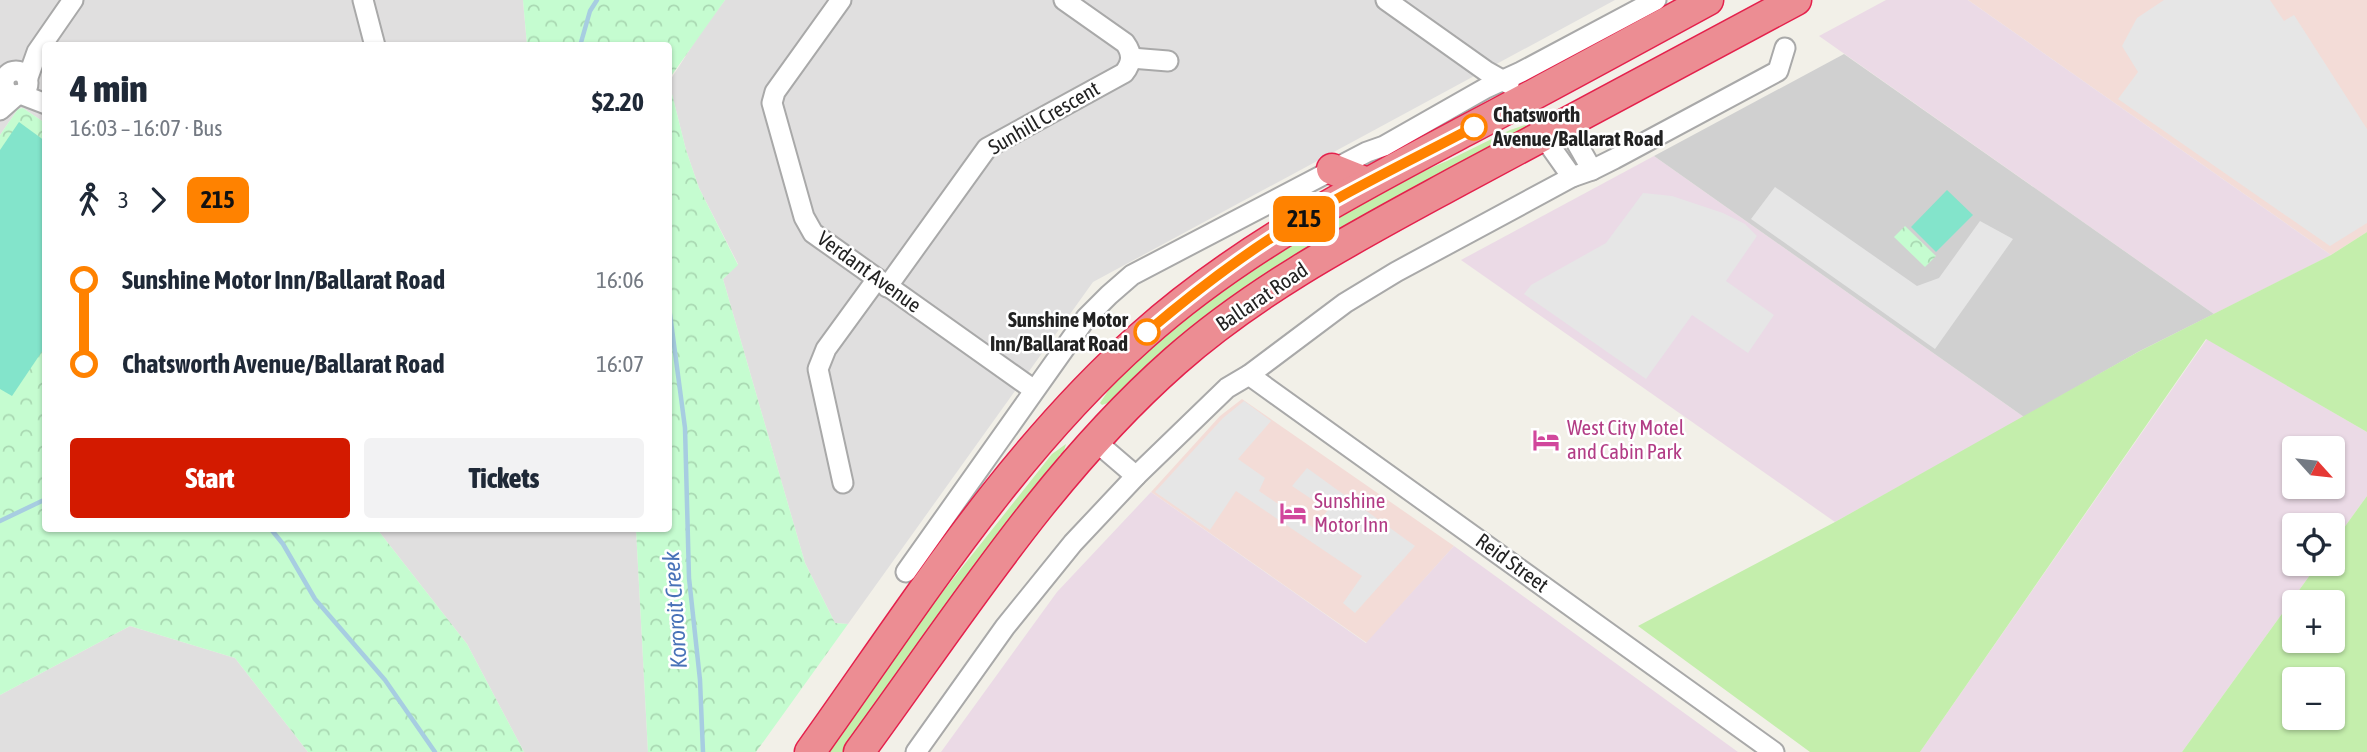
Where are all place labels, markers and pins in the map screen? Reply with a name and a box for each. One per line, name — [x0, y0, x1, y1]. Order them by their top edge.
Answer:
place label: Chatsworth Avenue/Ballarat Road — [1492, 102, 1663, 150]
marker: Chatsworth Avenue/Ballarat Road — [1461, 114, 1487, 140]
place label: Sunshine Motor Inn/Ballarat Road — [990, 307, 1129, 355]
marker: Sunshine Motor Inn/Ballarat Road — [1134, 319, 1160, 345]
place label: West City Motel and Cabin Park — [1567, 415, 1685, 463]
hotel icon: West City Motel and Cabin Park — [1531, 425, 1561, 455]
place label: Sunshine Motor Inn — [1314, 488, 1388, 536]
hotel icon: Sunshine Motor Inn — [1278, 498, 1308, 528]

